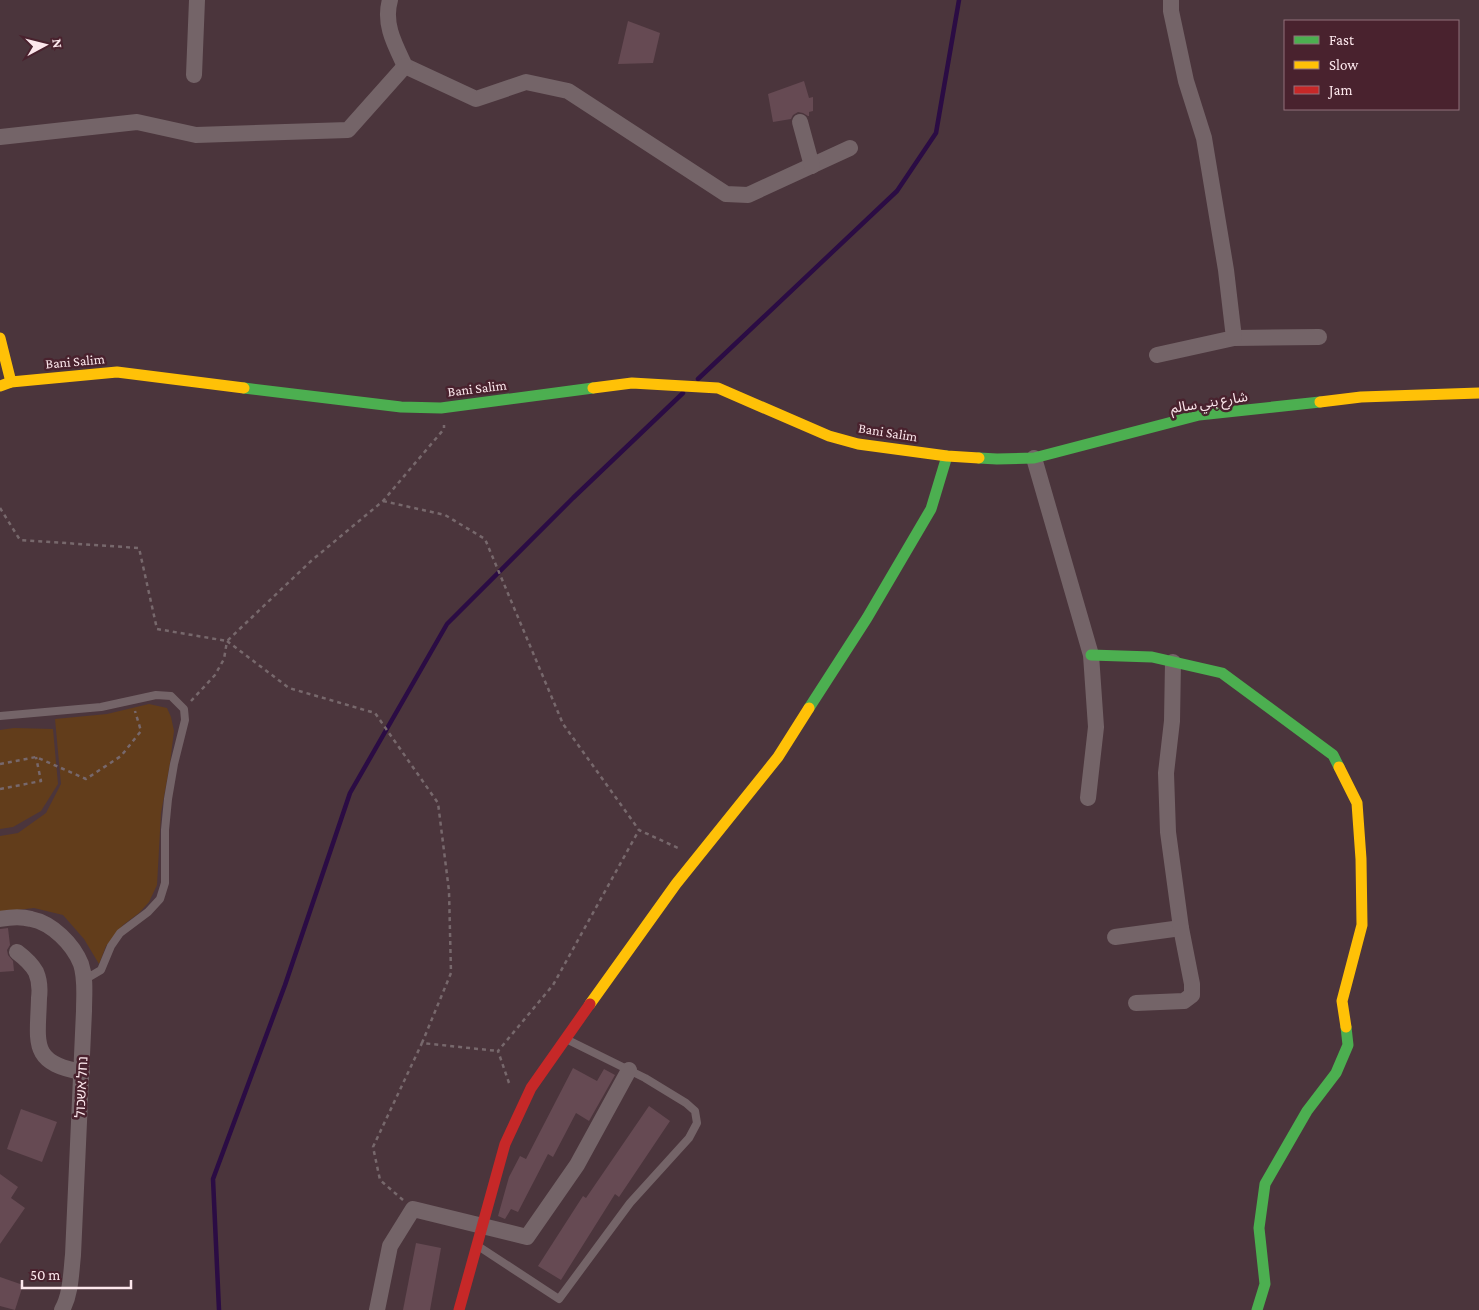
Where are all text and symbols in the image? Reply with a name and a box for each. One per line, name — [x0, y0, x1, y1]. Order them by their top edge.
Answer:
north arrow — [20, 20, 70, 70]
legend — [1284, 20, 1459, 110]
text: Fast — [1329, 32, 1355, 48]
text: N — [49, 38, 66, 50]
text: Slow — [1329, 57, 1359, 73]
text: Jam — [1327, 82, 1352, 99]
street label: Bani Salim — [45, 350, 105, 372]
street label: Bani Salim — [446, 376, 508, 400]
street label: شارع بني سالم — [1169, 388, 1249, 419]
street label: Bani Salim — [857, 419, 919, 445]
street label: נחל אשכול — [71, 1056, 91, 1118]
scale bar — [22, 1258, 131, 1290]
text: 50 m — [30, 1267, 60, 1283]

